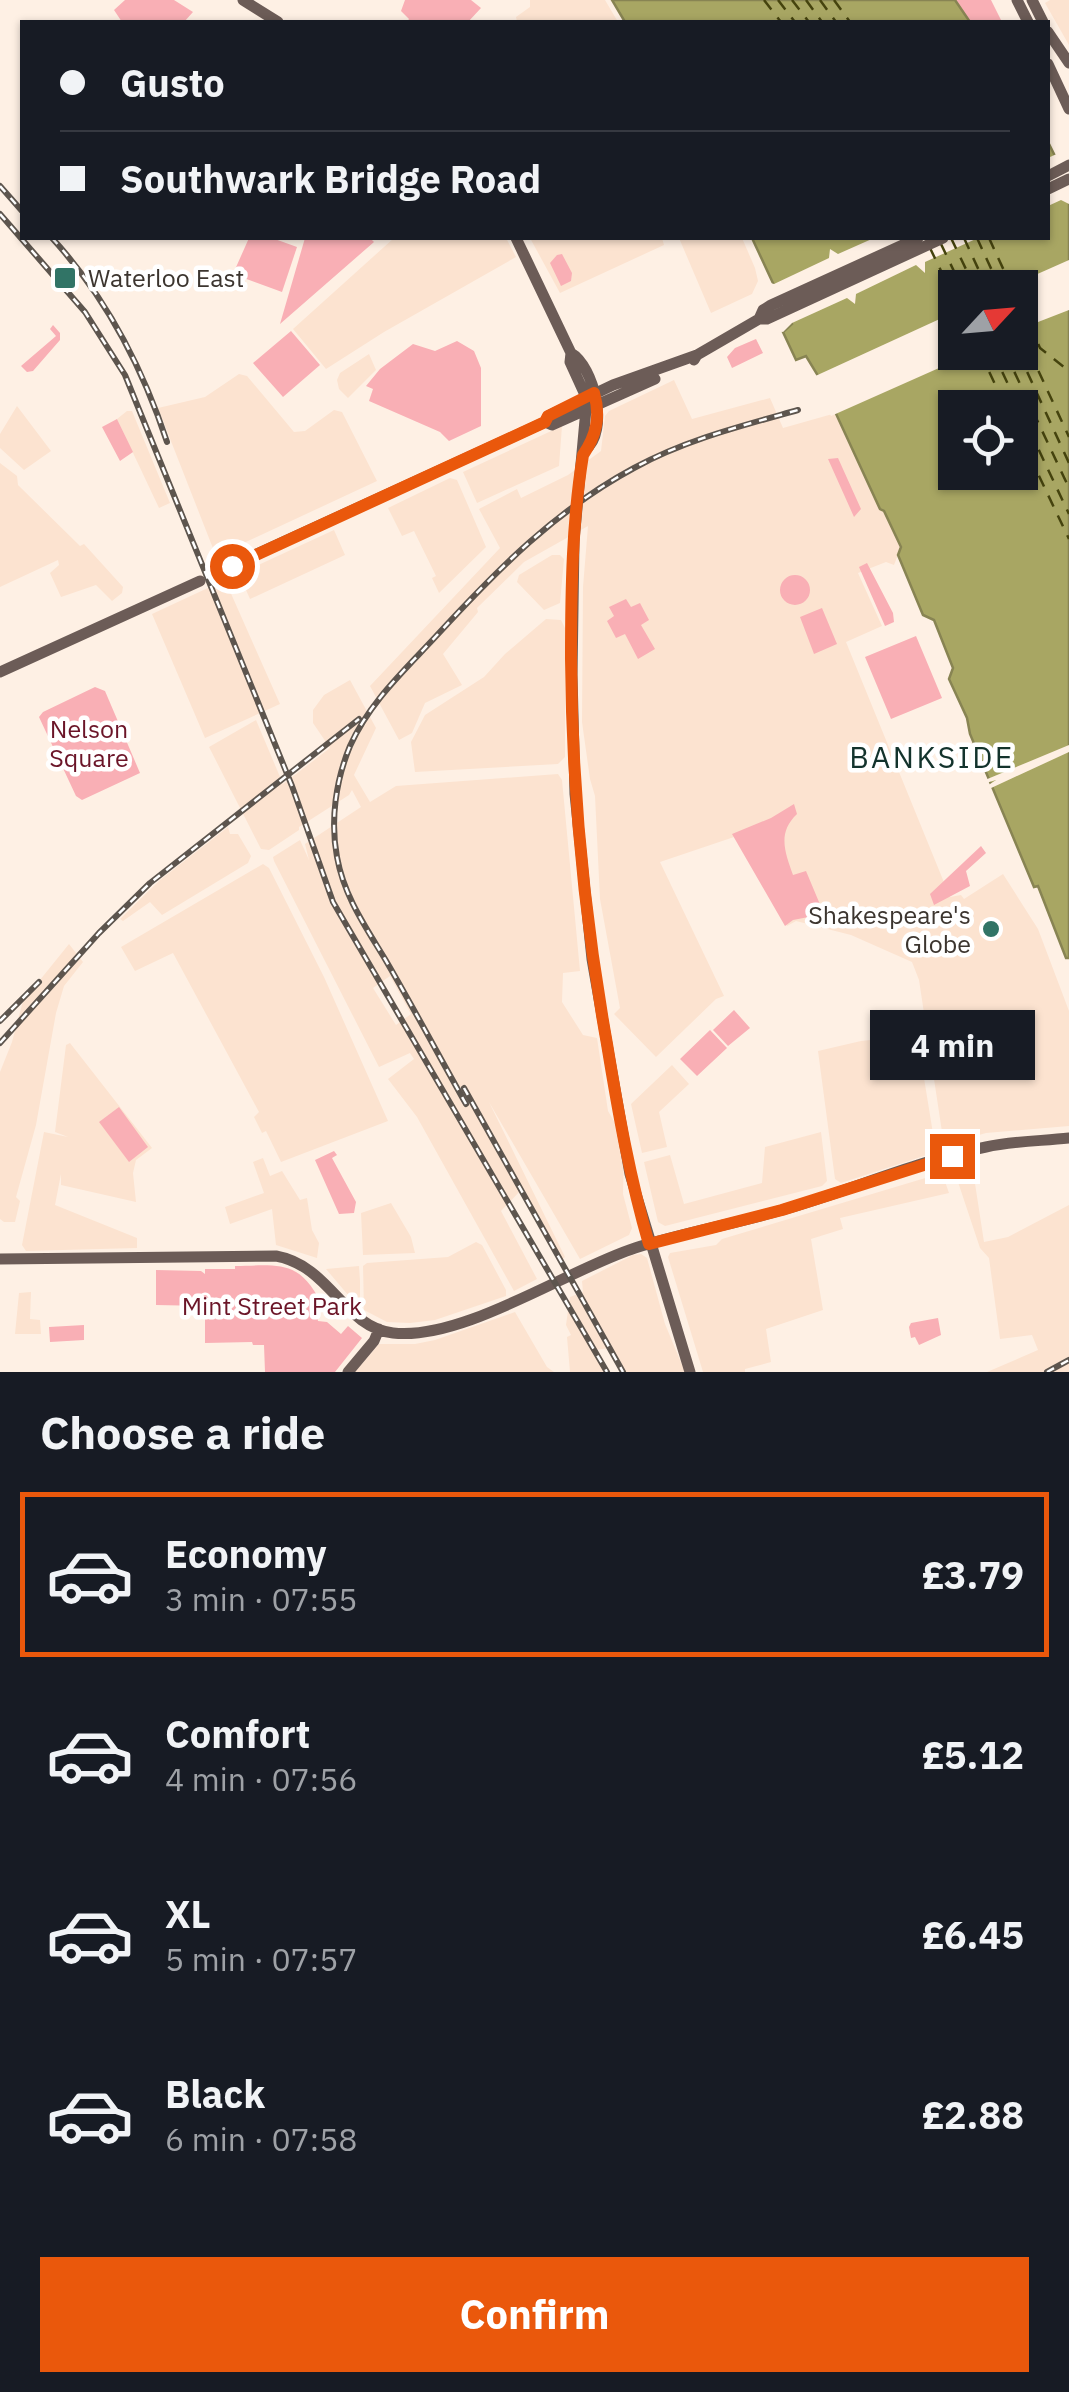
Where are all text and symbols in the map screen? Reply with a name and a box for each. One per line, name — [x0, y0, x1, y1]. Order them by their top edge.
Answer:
text: Gusto — [120, 58, 225, 107]
text: Southwark Bridge Road — [120, 154, 541, 203]
place label: Waterloo East — [88, 261, 244, 294]
marker: Waterloo East — [52, 265, 78, 291]
north arrow — [938, 270, 1038, 370]
map controls — [938, 270, 1038, 490]
button: locate — [938, 390, 1038, 490]
route start — [210, 544, 255, 589]
park label: Nelson Square — [49, 712, 129, 774]
district label: BANKSIDE — [849, 737, 1015, 776]
place label: Shakespeare's Globe — [808, 898, 971, 960]
marker: Shakespeare's Globe — [980, 918, 1002, 940]
callout: 4 min — [870, 1011, 1034, 1081]
text: 4 min — [911, 1024, 994, 1066]
route end — [930, 1134, 975, 1179]
park label: Mint Street Park — [182, 1289, 362, 1322]
text: Choose a ride — [40, 1403, 325, 1461]
text: Economy — [165, 1529, 327, 1578]
icon: car — [45, 1530, 135, 1620]
text: £3.79 — [922, 1550, 1024, 1599]
text: 3 min · 07:55 — [165, 1578, 358, 1620]
text: Comfort — [165, 1709, 310, 1758]
icon: car — [45, 1710, 135, 1800]
text: £5.12 — [922, 1730, 1024, 1779]
text: 4 min · 07:56 — [165, 1758, 358, 1800]
text: XL — [165, 1889, 211, 1938]
icon: car — [45, 1890, 135, 1980]
text: £6.45 — [922, 1910, 1024, 1959]
text: 5 min · 07:57 — [165, 1938, 358, 1980]
text: Black — [165, 2069, 265, 2118]
icon: car — [45, 2070, 135, 2160]
text: £2.88 — [922, 2090, 1024, 2139]
text: 6 min · 07:58 — [165, 2118, 358, 2160]
button: Confirm — [40, 2257, 1029, 2372]

